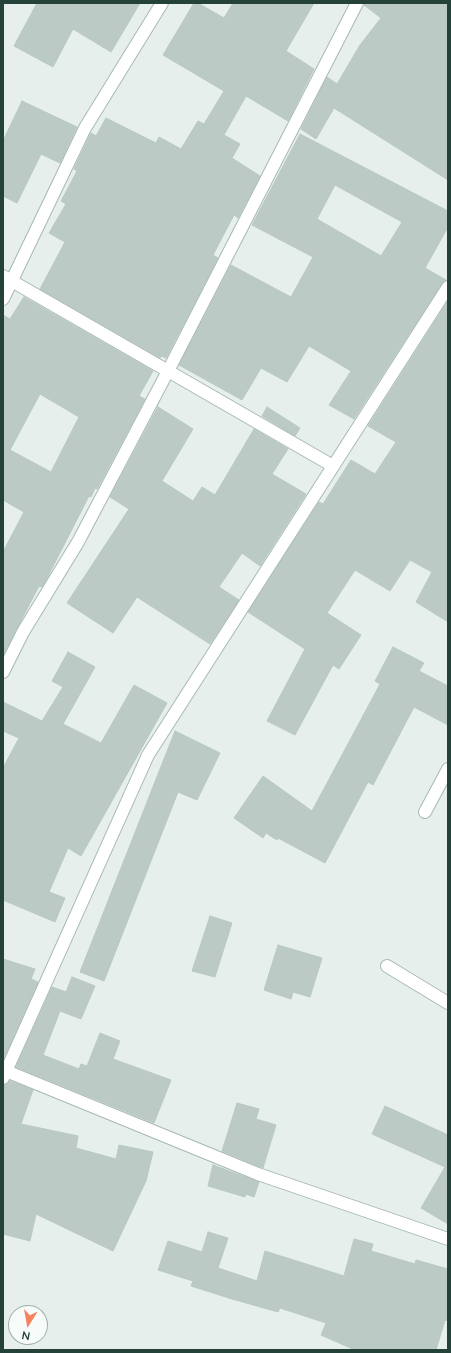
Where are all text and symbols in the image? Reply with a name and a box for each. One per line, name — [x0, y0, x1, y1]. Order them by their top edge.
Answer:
north arrow — [8, 1305, 48, 1345]
text: N — [20, 1328, 31, 1343]

